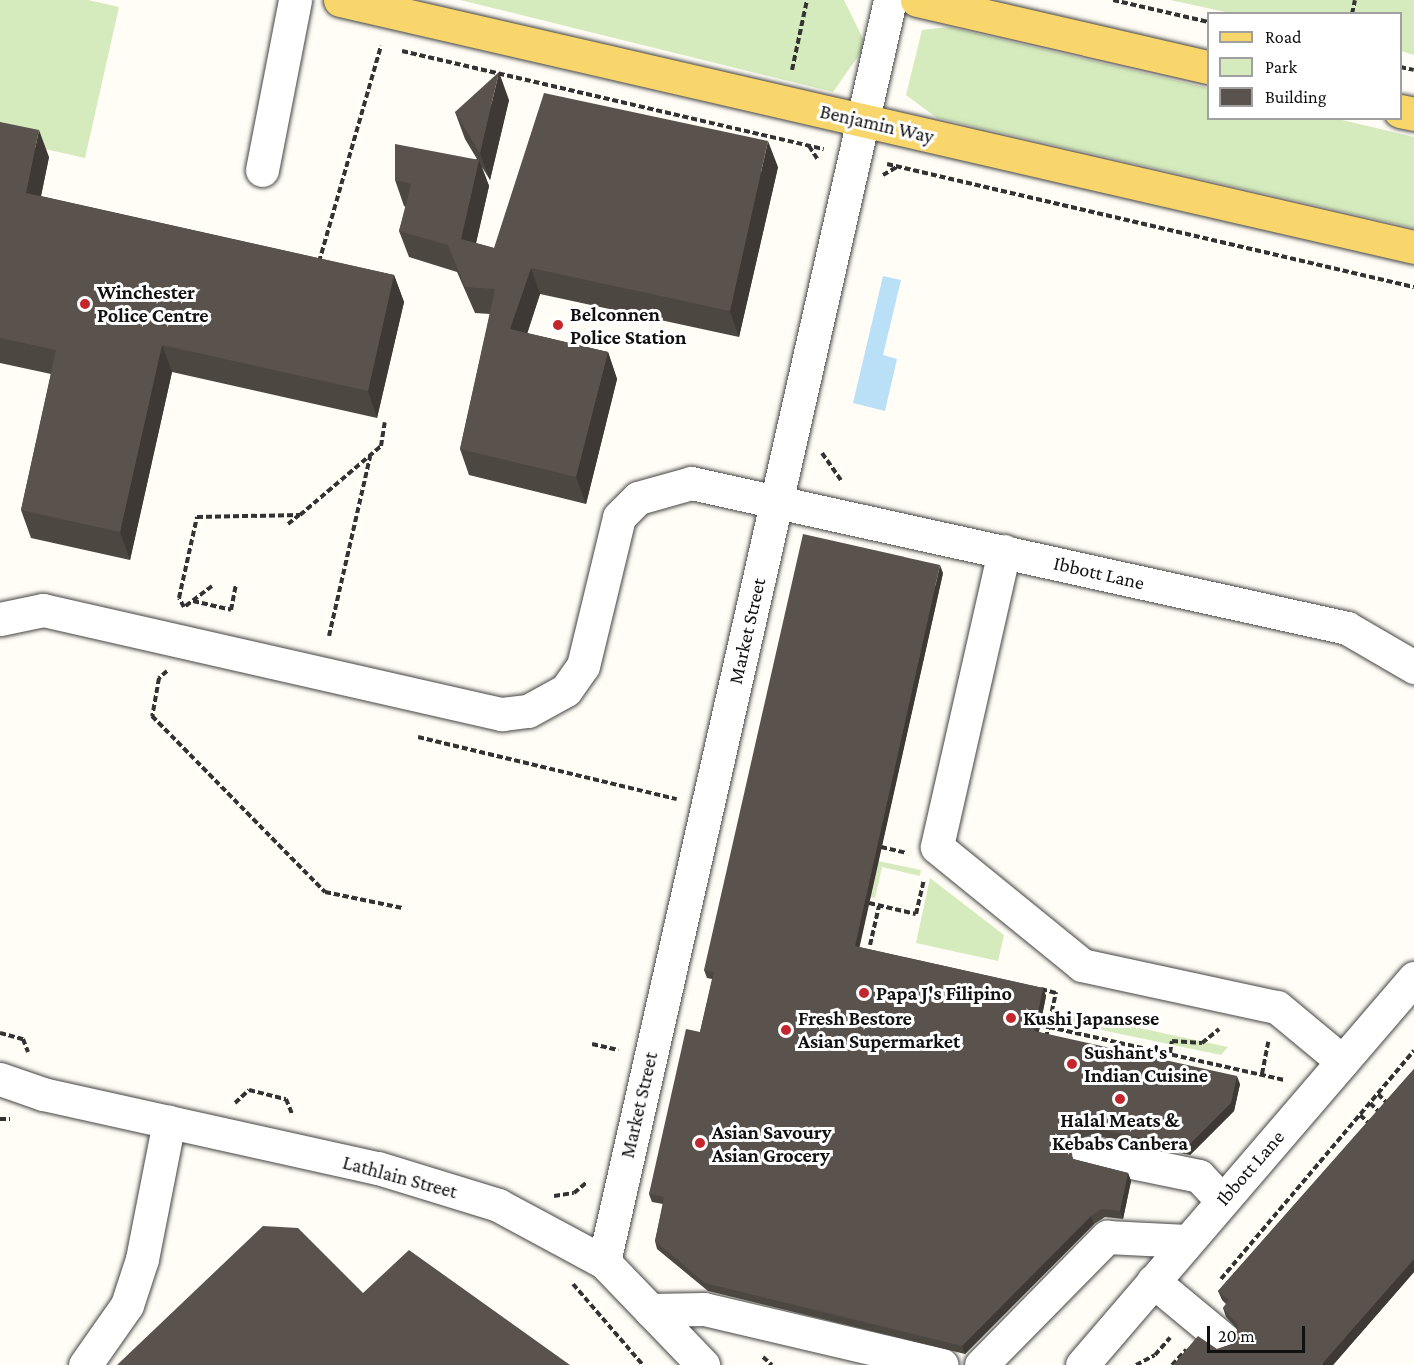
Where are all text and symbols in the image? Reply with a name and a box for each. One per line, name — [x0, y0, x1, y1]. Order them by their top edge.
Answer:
legend — [1207, 12, 1402, 120]
text: Road — [1265, 27, 1302, 47]
text: Park — [1265, 57, 1297, 77]
text: Building — [1265, 87, 1326, 107]
street label: Benjamin Way — [818, 99, 936, 149]
place label: Winchester Police Centre — [97, 280, 209, 327]
marker: Winchester Police Centre — [78, 297, 92, 311]
place label: Belconnen Police Station — [570, 302, 687, 349]
marker: Belconnen Police Station — [551, 318, 565, 332]
street label: Ibbott Lane — [1051, 551, 1147, 595]
street label: Market Street — [723, 576, 771, 686]
place label: Papa J's Filipino — [876, 981, 1012, 1005]
marker: Papa J's Filipino — [857, 986, 871, 1000]
place label: Fresh Bestore Asian Supermarket — [798, 1006, 960, 1053]
place label: Kushi Japansese — [1023, 1006, 1159, 1030]
marker: Kushi Japansese — [1004, 1011, 1018, 1025]
marker: Fresh Bestore Asian Supermarket — [779, 1023, 793, 1037]
place label: Sushant's Indian Cuisine — [1084, 1040, 1208, 1087]
street label: Market Street — [615, 1050, 663, 1160]
marker: Sushant's Indian Cuisine — [1065, 1057, 1079, 1071]
marker: Halal Meats & Kebabs Canbera — [1113, 1092, 1127, 1106]
place label: Halal Meats & Kebabs Canbera — [1052, 1108, 1188, 1155]
place label: Asian Savoury Asian Grocery — [712, 1120, 832, 1167]
street label: Ibbott Lane — [1211, 1125, 1289, 1211]
marker: Asian Savoury Asian Grocery — [693, 1136, 707, 1150]
street label: Lathlain Street — [340, 1150, 460, 1204]
scale bar — [1210, 1314, 1308, 1352]
text: 20 m — [1218, 1326, 1255, 1346]

